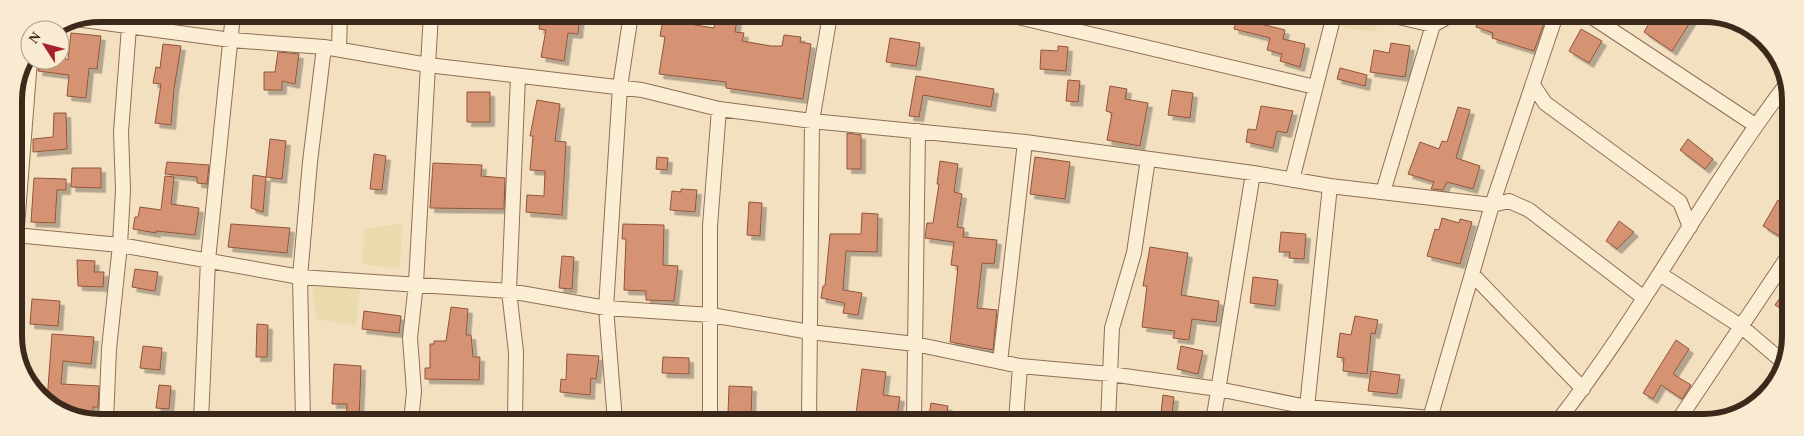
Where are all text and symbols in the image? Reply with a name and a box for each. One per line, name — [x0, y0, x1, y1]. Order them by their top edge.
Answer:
north arrow — [20, 20, 70, 70]
text: N — [26, 29, 44, 46]

